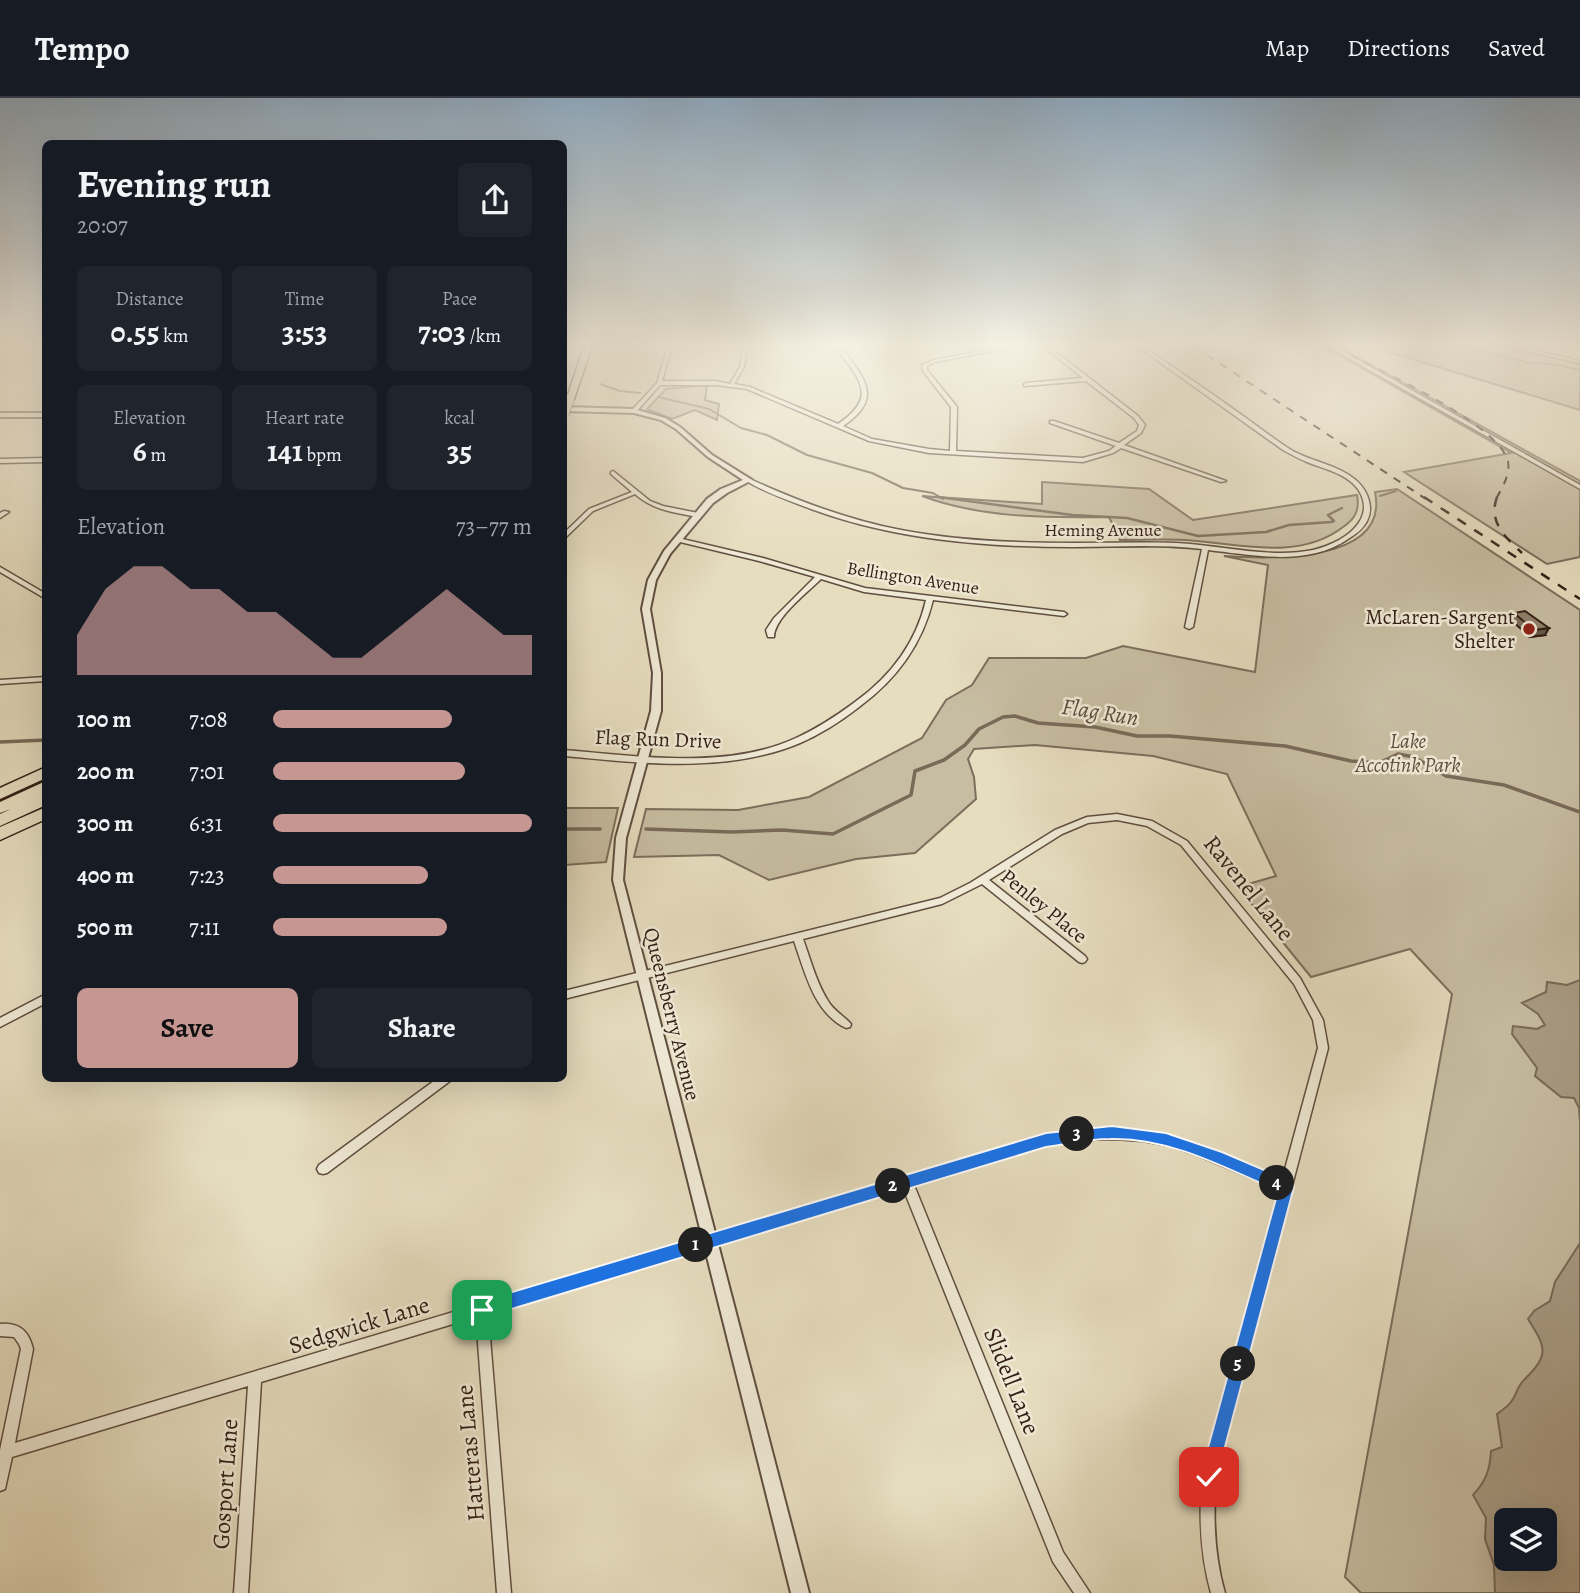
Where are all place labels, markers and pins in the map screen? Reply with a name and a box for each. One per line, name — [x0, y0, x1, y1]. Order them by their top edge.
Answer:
place label: McLaren-Sargent Shelter — [1365, 603, 1515, 655]
marker: McLaren-Sargent Shelter — [1521, 621, 1537, 637]
pin: 3 — [1060, 1116, 1094, 1152]
pin: 4 — [1260, 1166, 1294, 1200]
pin: 2 — [876, 1168, 910, 1204]
pin: 1 — [678, 1228, 714, 1262]
pin — [452, 1280, 512, 1340]
pin: 5 — [1220, 1346, 1256, 1382]
pin — [1179, 1447, 1239, 1507]

